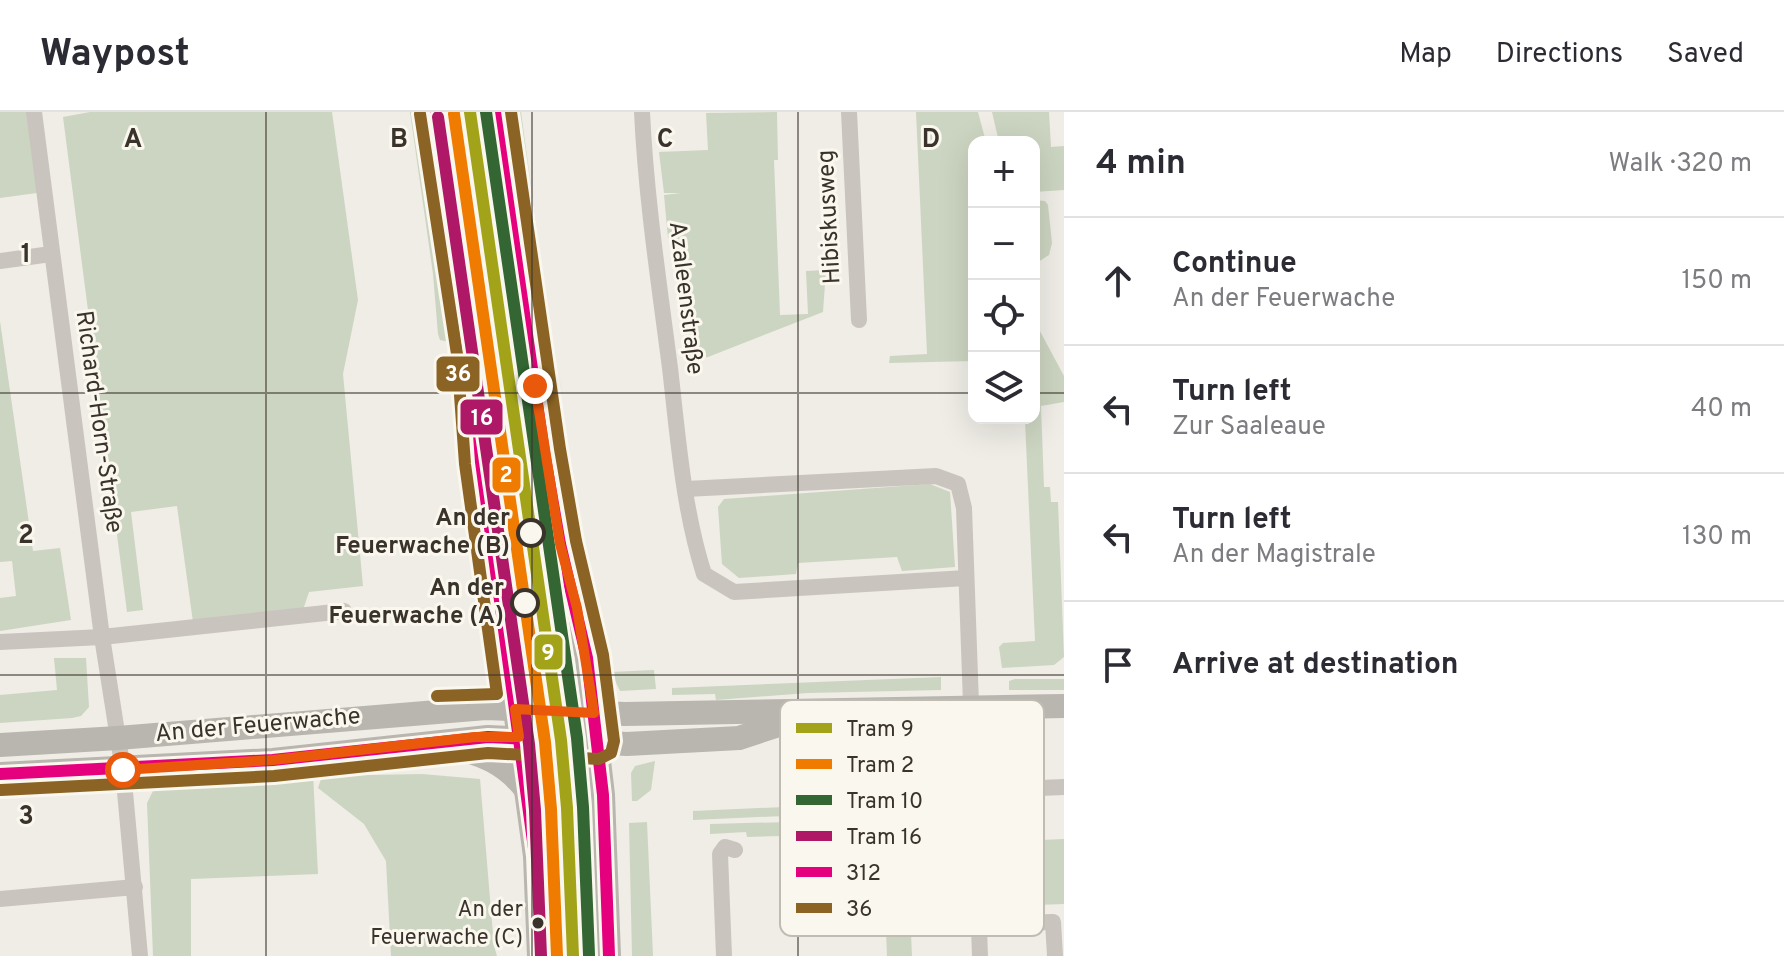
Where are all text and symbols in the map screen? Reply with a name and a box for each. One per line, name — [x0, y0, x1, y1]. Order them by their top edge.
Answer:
text: Waypost — [40, 31, 190, 80]
text: Map — [1399, 37, 1452, 73]
text: Directions — [1496, 37, 1623, 73]
text: Saved — [1667, 37, 1744, 73]
text: A — [124, 124, 142, 157]
text: B — [390, 124, 408, 157]
text: C — [657, 124, 673, 157]
text: D — [922, 124, 940, 157]
map controls — [968, 136, 1040, 424]
button: + — [968, 136, 1040, 208]
text: 4 min — [1096, 143, 1186, 186]
text: Walk · 320 m — [1608, 148, 1752, 181]
street label: Hibiskusweg — [812, 149, 848, 285]
button: − — [968, 208, 1040, 280]
street label: Azaleenstraße — [661, 220, 709, 376]
text: 1 — [21, 239, 31, 272]
text: Continue — [1172, 246, 1297, 283]
icon: ahead — [1096, 259, 1140, 303]
text: 150 m — [1681, 265, 1752, 298]
button: locate — [968, 280, 1040, 352]
text: An der Feuerwache — [1172, 283, 1395, 316]
street label: Richard-Horn-Straße — [68, 309, 128, 535]
button: layers — [968, 352, 1040, 424]
line badge: 36 — [435, 355, 481, 393]
text: 36 — [445, 362, 471, 389]
route end — [517, 368, 553, 404]
text: Turn left — [1172, 374, 1292, 411]
icon: left — [1096, 387, 1140, 431]
text: 40 m — [1691, 393, 1752, 426]
line badge: 16 — [459, 398, 504, 436]
text: 16 — [471, 406, 493, 433]
text: Zur Saaleaue — [1172, 411, 1326, 444]
line badge: 2 — [491, 456, 522, 494]
text: 2 — [499, 463, 513, 490]
text: Turn left — [1172, 502, 1292, 539]
place label: An der Feuerwache (B) — [335, 504, 510, 562]
icon: left — [1096, 515, 1140, 559]
marker: An der Feuerwache (B) — [517, 519, 545, 547]
text: 2 — [18, 520, 34, 553]
text: 130 m — [1682, 521, 1752, 554]
text: An der Magistrale — [1172, 539, 1376, 572]
place label: An der Feuerwache (A) — [329, 574, 504, 632]
marker: An der Feuerwache (A) — [511, 589, 539, 617]
line badge: 9 — [533, 633, 564, 671]
text: 9 — [541, 641, 555, 668]
icon: arrive — [1096, 643, 1140, 687]
text: Arrive at destination — [1172, 647, 1458, 684]
legend — [780, 700, 1044, 936]
street label: An der Feuerwache — [154, 702, 362, 750]
text: Tram 9 — [846, 717, 914, 744]
route start — [105, 752, 141, 788]
text: Tram 2 — [846, 753, 914, 780]
text: Tram 10 — [846, 789, 923, 816]
text: 3 — [18, 801, 34, 834]
text: Tram 16 — [846, 825, 922, 852]
text: 312 — [846, 861, 881, 888]
place label: An der Feuerwache (C) — [370, 897, 523, 952]
text: 36 — [846, 897, 872, 924]
marker: An der Feuerwache (C) — [530, 915, 546, 931]

